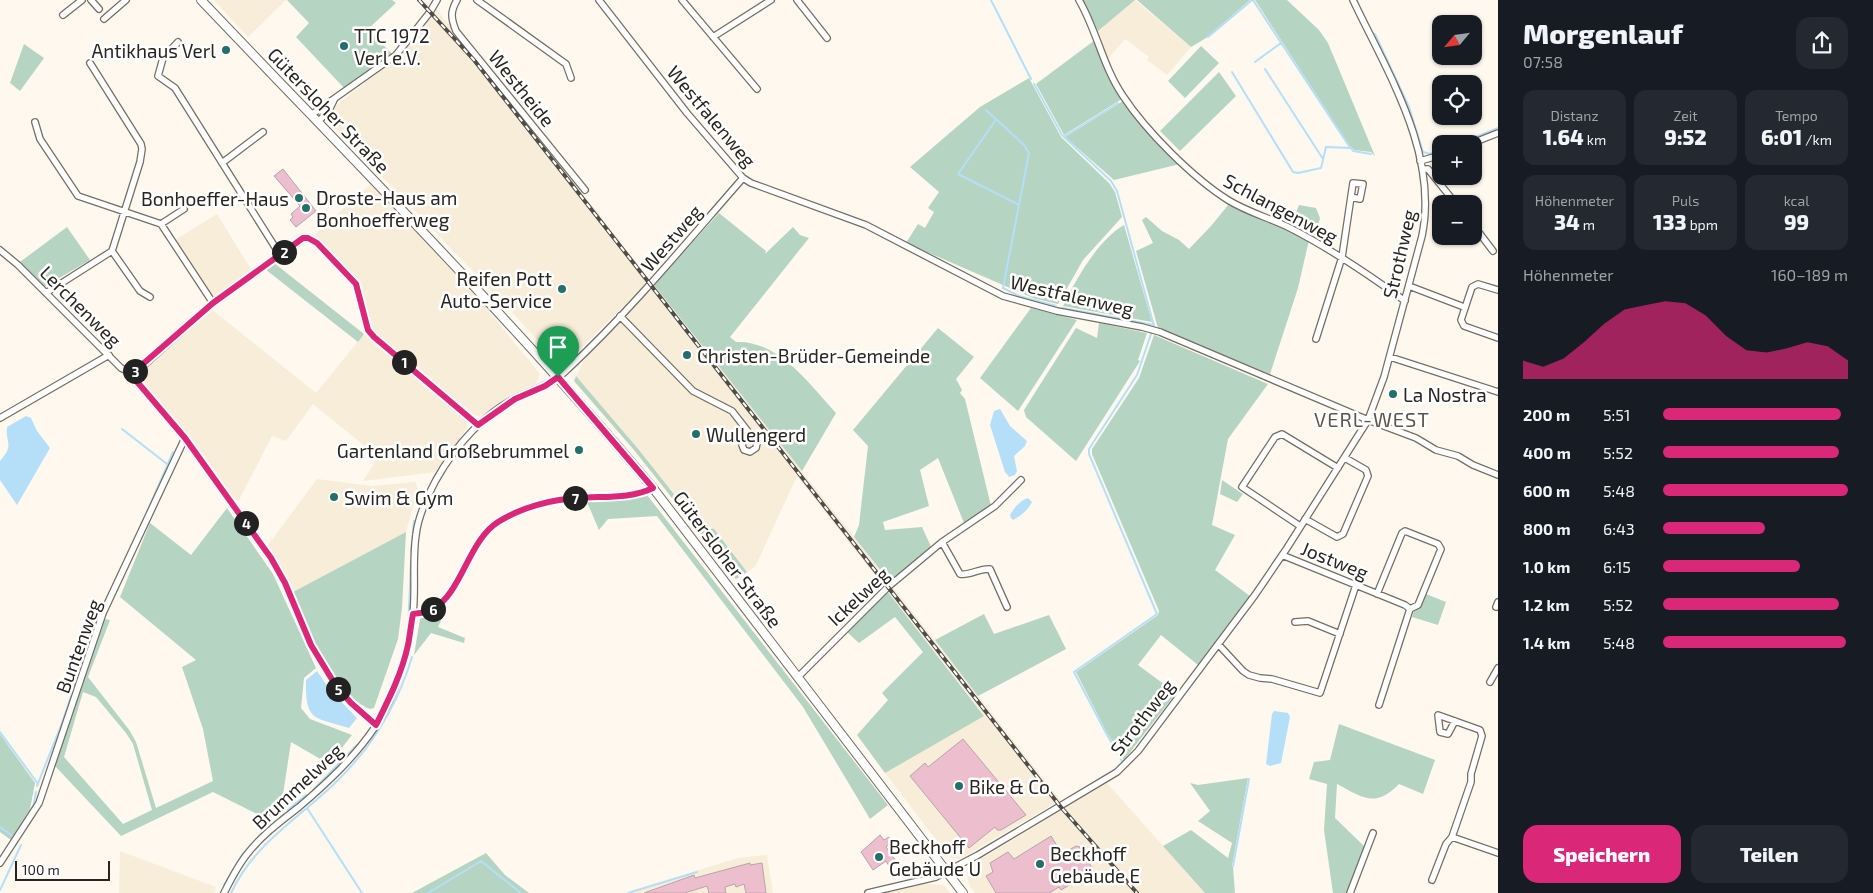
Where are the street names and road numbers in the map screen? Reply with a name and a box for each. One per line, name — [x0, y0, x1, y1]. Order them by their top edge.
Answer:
street label: Gütersloher Straße — [263, 42, 395, 178]
street label: Westheide — [484, 45, 560, 131]
street label: Westfalenweg — [663, 60, 761, 172]
street label: Schlangenweg — [1220, 168, 1342, 248]
street label: Westweg — [636, 200, 707, 276]
street label: Strothweg — [1378, 207, 1420, 301]
street label: Lerchenweg — [36, 261, 127, 352]
street label: Westfalenweg — [1008, 270, 1136, 320]
street label: Gütersloher Straße — [669, 486, 787, 632]
street label: Jostweg — [1298, 536, 1372, 584]
street label: Ickelweg — [822, 562, 894, 630]
street label: Buntenweg — [50, 595, 106, 696]
street label: Strothweg — [1105, 674, 1179, 760]
street label: Brummelweg — [247, 738, 347, 834]

